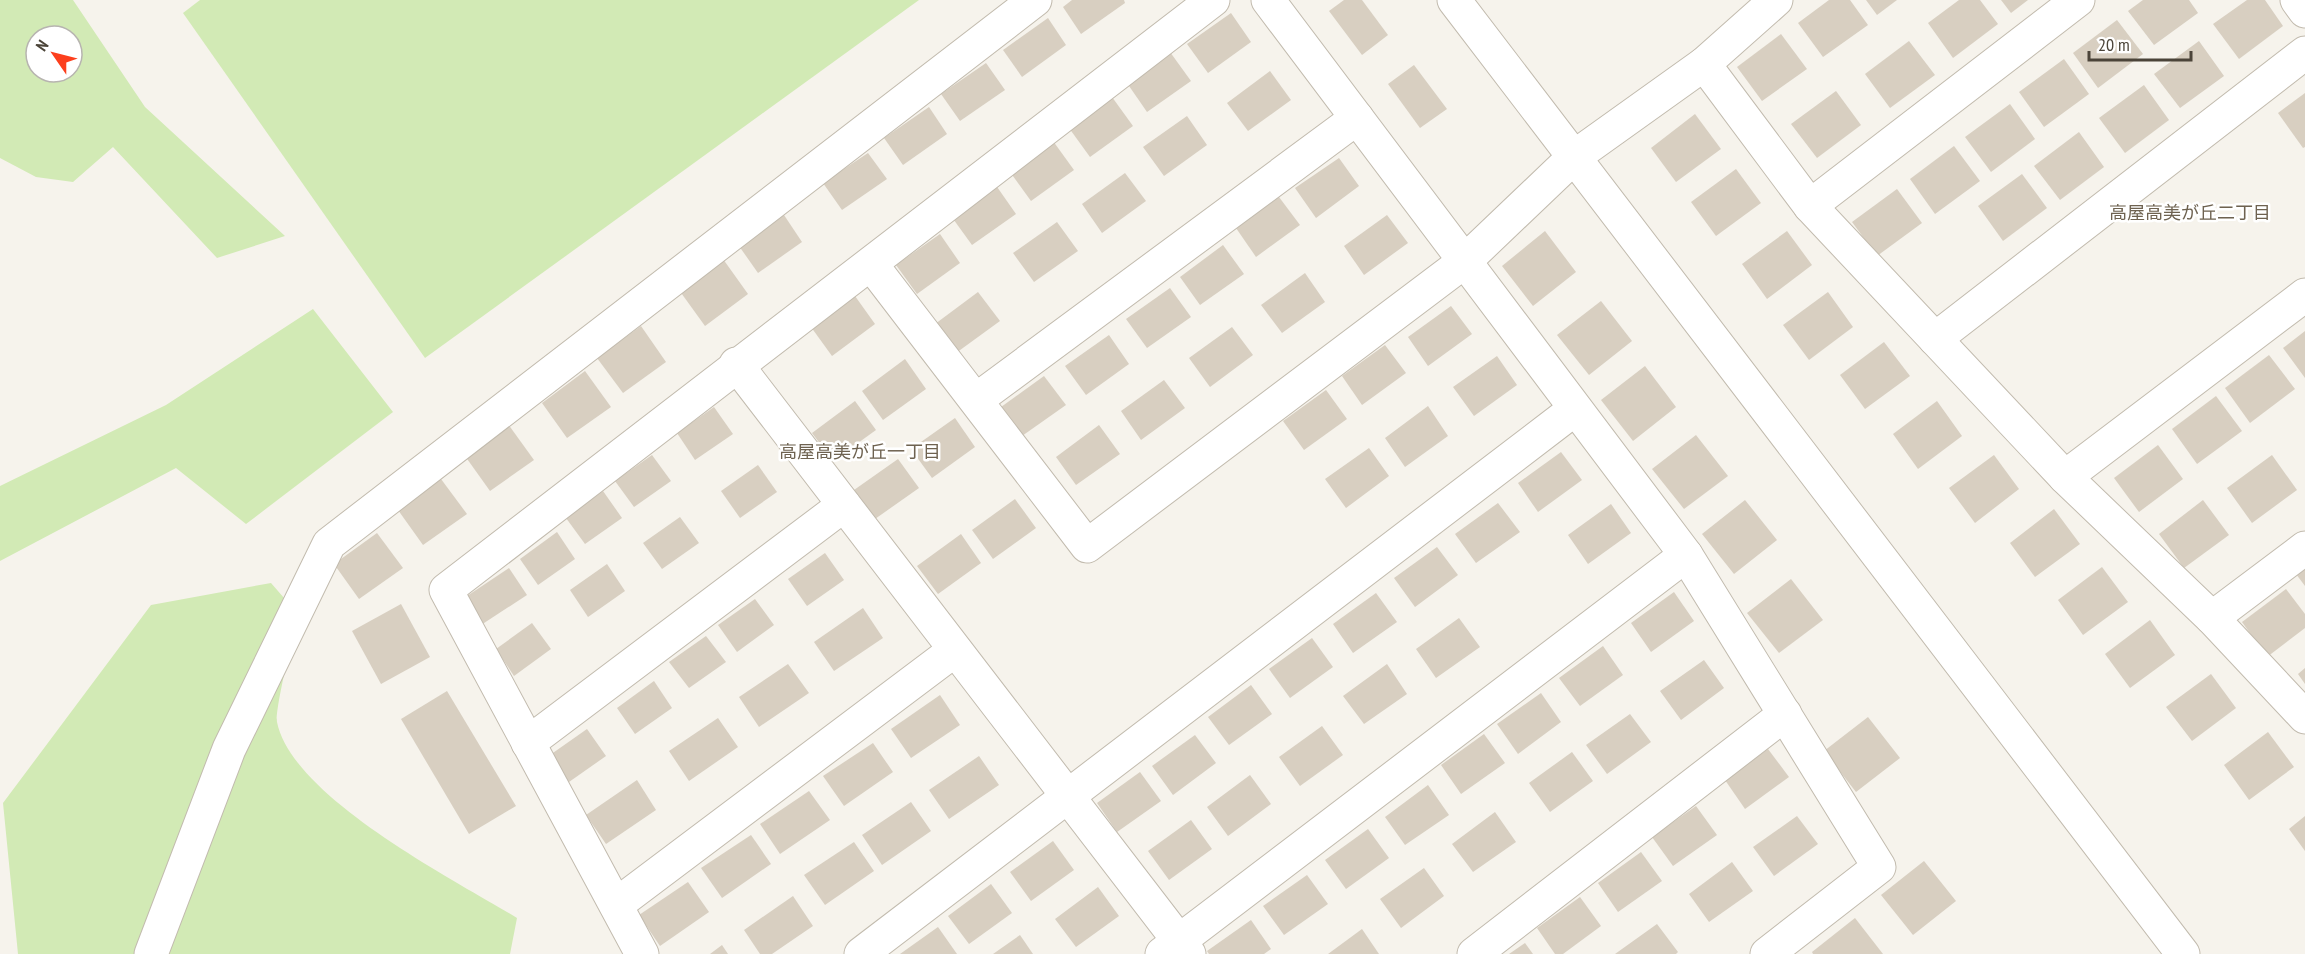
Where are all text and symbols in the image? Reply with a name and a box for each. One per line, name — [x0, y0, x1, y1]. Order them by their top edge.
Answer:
north arrow — [24, 24, 84, 84]
scale bar — [2089, 24, 2191, 62]
text: 20 m — [2098, 33, 2130, 56]
text: N — [31, 36, 52, 55]
district label: 高屋高美が丘二丁目 — [2109, 201, 2271, 224]
district label: 高屋高美が丘一丁目 — [779, 440, 941, 463]

